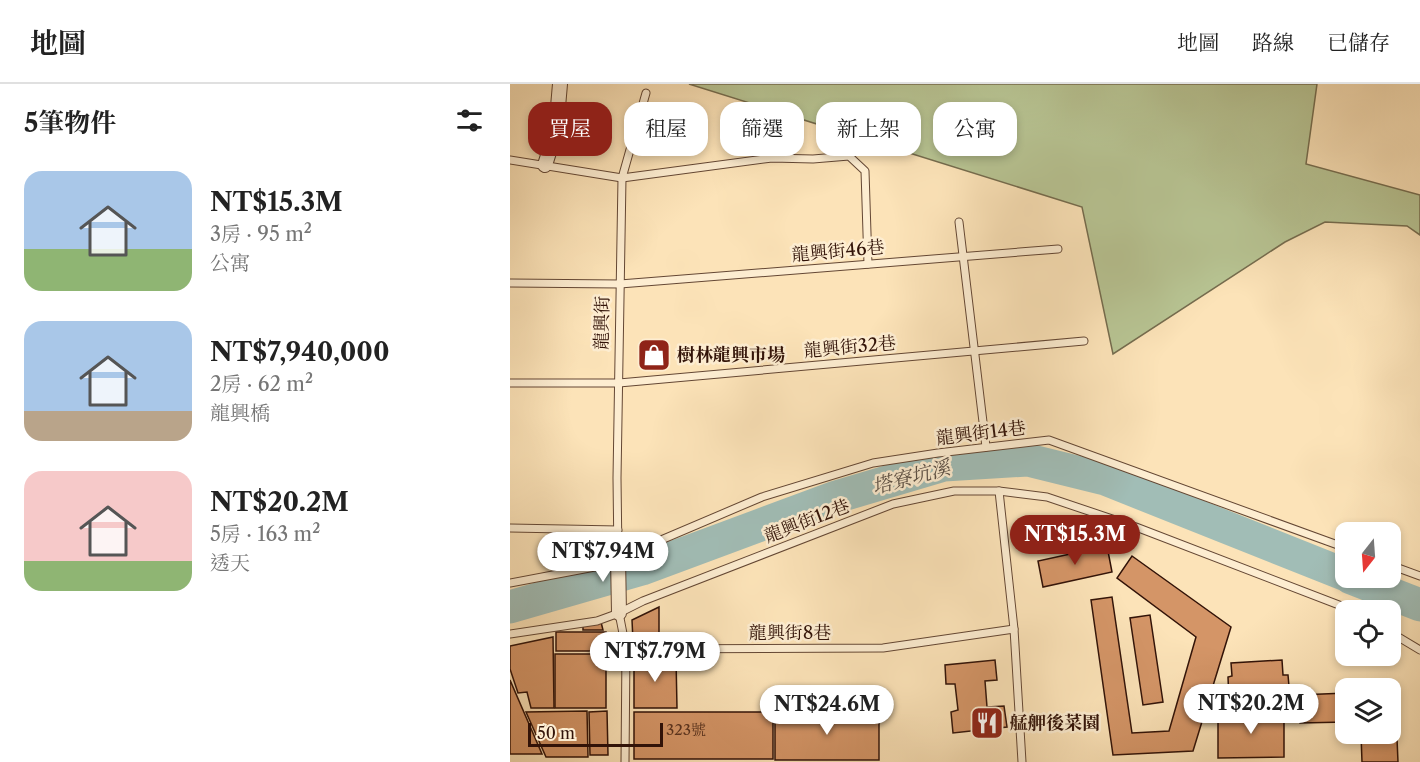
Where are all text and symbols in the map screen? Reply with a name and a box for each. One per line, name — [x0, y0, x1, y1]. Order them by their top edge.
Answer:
text: 地圖 — [30, 26, 86, 60]
text: 地圖 — [1177, 30, 1219, 55]
text: 路線 — [1252, 30, 1294, 55]
text: 已儲存 — [1327, 30, 1390, 55]
chip: 買屋 — [528, 102, 612, 156]
chip: 租屋 — [624, 102, 708, 156]
chip: 篩選 — [720, 102, 804, 156]
chip: 新上架 — [816, 102, 921, 156]
chip: 公寓 — [933, 102, 1017, 156]
icon: filters — [453, 104, 486, 137]
text: 5筆物件 — [24, 107, 116, 139]
text: NT$15.3M — [210, 186, 343, 218]
icon: home — [72, 195, 144, 267]
text: 3房 · 95 m² — [210, 222, 312, 246]
street label: 龍興街46巷 — [791, 236, 885, 266]
text: 公寓 — [210, 251, 250, 275]
street label: 龍興街 — [591, 296, 613, 350]
street label: 龍興街32巷 — [803, 332, 897, 362]
text: NT$7,940,000 — [210, 336, 389, 368]
shop icon: 樹林龍興市場 — [636, 337, 672, 373]
place label: 樹林龍興市場 — [677, 344, 785, 366]
icon: home — [72, 345, 144, 417]
text: 2房 · 62 m² — [210, 372, 313, 396]
text: 龍興橋 — [210, 401, 270, 425]
street label: 龍興街14巷 — [935, 417, 1027, 449]
water label: 塔寮坑溪 — [869, 455, 955, 499]
text: NT$20.2M — [210, 486, 349, 518]
icon: home — [72, 495, 144, 567]
street label: 龍興街12巷 — [761, 495, 853, 547]
pin: NT$15.3M — [1013, 515, 1137, 566]
text: 5房 · 163 m² — [210, 522, 320, 546]
text: NT$15.3M — [1024, 522, 1126, 546]
north arrow — [1335, 522, 1401, 588]
map controls — [1335, 522, 1401, 744]
pin: NT$7.94M — [541, 532, 665, 583]
text: NT$7.94M — [551, 539, 655, 563]
text: 透天 — [210, 551, 250, 575]
button: locate — [1335, 600, 1401, 666]
street label: 龍興街8巷 — [749, 622, 831, 644]
pin: NT$7.79M — [593, 632, 717, 683]
text: NT$7.79M — [604, 639, 706, 663]
button: layers — [1335, 678, 1401, 744]
pin: NT$20.2M — [1189, 684, 1313, 735]
pin: NT$24.6M — [765, 685, 889, 736]
text: NT$20.2M — [1198, 691, 1304, 715]
text: NT$24.6M — [774, 692, 880, 716]
restaurant icon: 艋舺後菜園 — [969, 705, 1005, 741]
place label: 艋舺後菜園 — [1010, 712, 1100, 734]
scale bar — [528, 720, 663, 748]
house number: 323號 — [666, 720, 706, 739]
text: 50 m — [537, 723, 575, 743]

